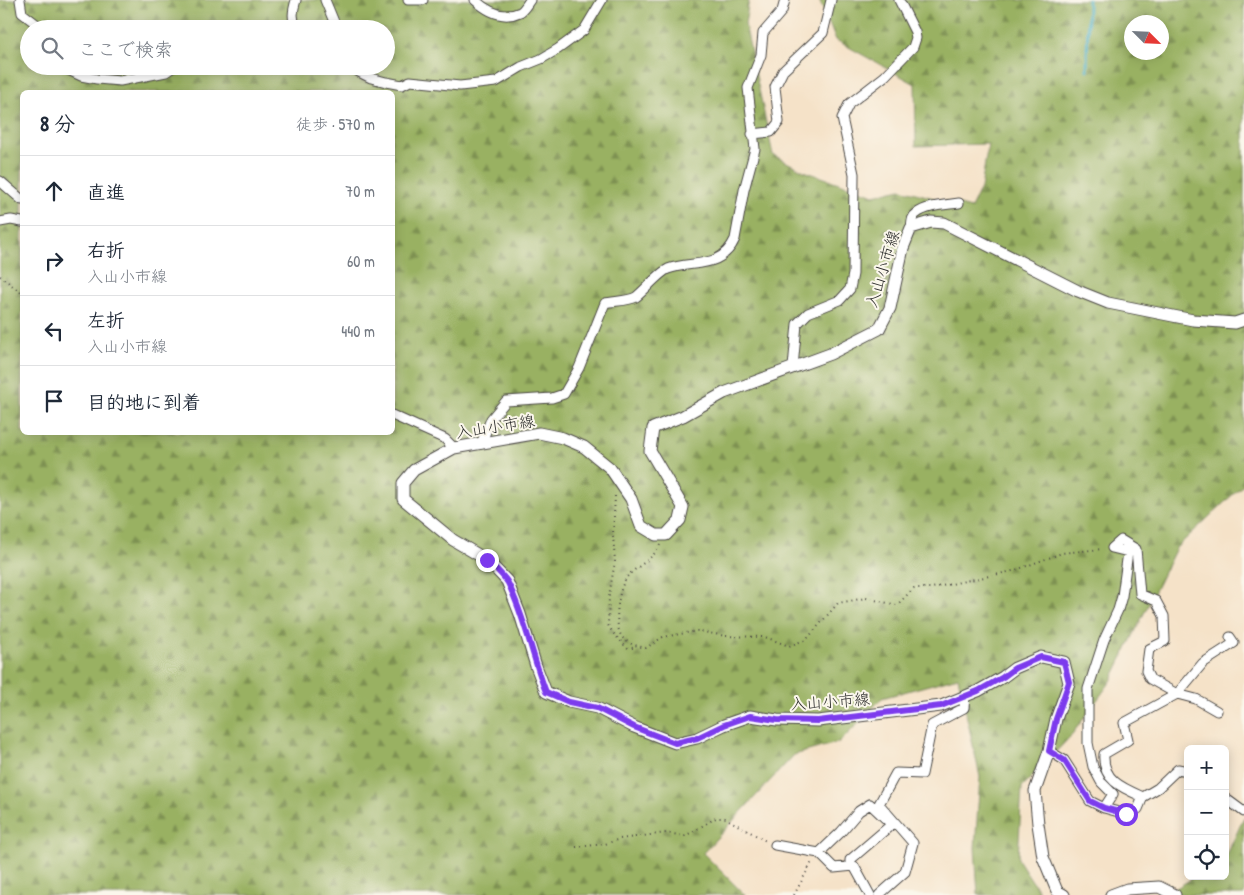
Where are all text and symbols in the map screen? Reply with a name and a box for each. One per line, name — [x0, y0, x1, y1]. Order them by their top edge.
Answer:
north arrow — [1124, 15, 1169, 60]
search box — [20, 20, 395, 75]
icon: search — [38, 34, 66, 62]
text: ここで検索 — [78, 36, 173, 62]
text: 8 分 — [40, 109, 75, 138]
text: 徒歩 · 570 m — [296, 113, 375, 135]
icon: ahead — [40, 177, 68, 205]
text: 直進 — [87, 179, 125, 205]
text: 70 m — [345, 180, 375, 202]
street label: 入山小市線 — [860, 228, 904, 310]
text: 右折 — [87, 237, 125, 263]
icon: right — [40, 247, 68, 275]
text: 60 m — [347, 250, 375, 272]
text: 入山小市線 — [87, 265, 167, 287]
text: 左折 — [87, 307, 125, 333]
icon: left — [40, 317, 68, 345]
text: 440 m — [341, 320, 375, 342]
text: 入山小市線 — [87, 335, 167, 357]
icon: arrive — [40, 387, 68, 415]
text: 目的地に到着 — [87, 389, 201, 415]
street label: 入山小市線 — [454, 409, 536, 443]
route end — [476, 549, 499, 572]
street label: 入山小市線 — [789, 687, 871, 715]
map controls — [1184, 745, 1229, 880]
button: + — [1184, 745, 1229, 790]
button: − — [1184, 790, 1229, 835]
route start — [1115, 803, 1138, 826]
button: locate — [1184, 835, 1229, 880]

